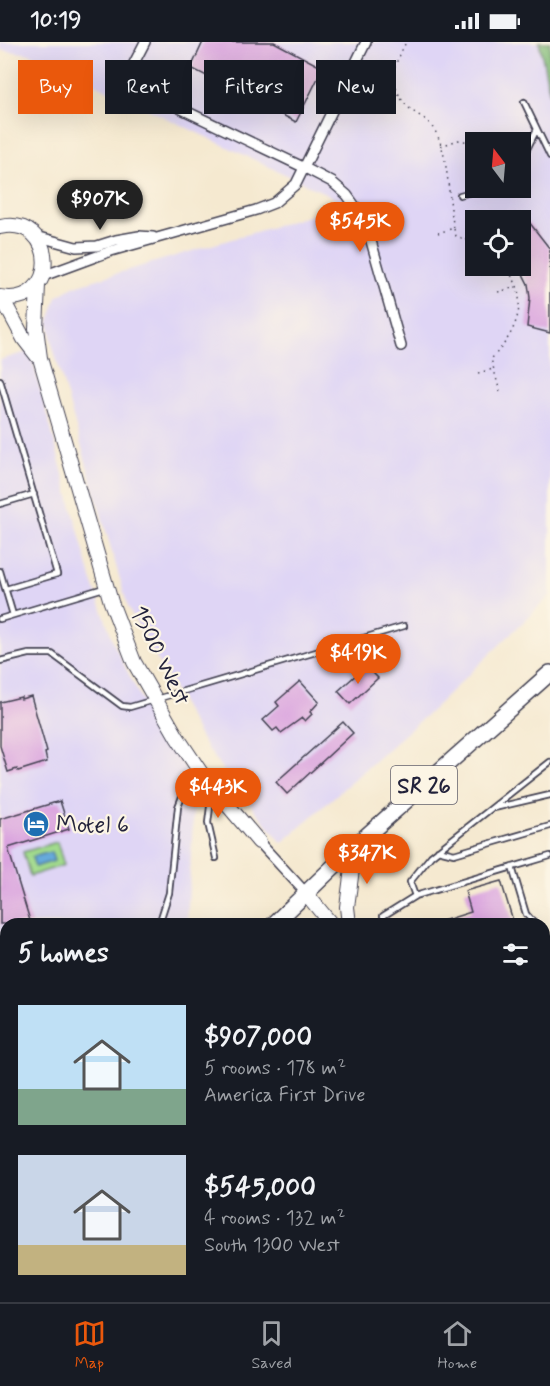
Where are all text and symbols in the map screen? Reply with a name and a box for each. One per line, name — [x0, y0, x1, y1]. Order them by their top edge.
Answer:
text: 10:19 — [30, 7, 81, 35]
chip: Buy — [18, 60, 93, 114]
chip: Rent — [105, 60, 192, 114]
chip: Filters — [204, 60, 304, 114]
chip: New — [316, 60, 396, 114]
north arrow — [465, 132, 531, 198]
map controls — [465, 132, 531, 276]
pin: $907K — [58, 180, 142, 231]
text: $907K — [71, 186, 129, 213]
pin: $545K — [318, 202, 402, 253]
text: $545K — [329, 208, 391, 235]
button: locate — [465, 210, 531, 276]
street label: 1500 West — [122, 601, 197, 711]
pin: $419K — [316, 634, 400, 685]
text: $419K — [330, 640, 386, 667]
road number: SR 26 — [391, 766, 457, 804]
pin: $443K — [176, 768, 260, 819]
text: $443K — [189, 774, 247, 801]
hotel icon: Motel 6 — [21, 809, 51, 839]
place label: Motel 6 — [56, 810, 129, 841]
pin: $347K — [325, 834, 409, 885]
text: $347K — [338, 840, 396, 867]
text: 5 homes — [18, 937, 109, 971]
icon: filters — [499, 938, 532, 971]
text: $907,000 — [204, 1021, 312, 1055]
icon: home — [66, 1029, 138, 1101]
text: 5 rooms · 178 m² — [204, 1055, 346, 1082]
text: America First Drive — [204, 1082, 366, 1109]
text: $545,000 — [204, 1171, 316, 1205]
icon: home — [66, 1179, 138, 1251]
text: 4 rooms · 132 m² — [204, 1205, 345, 1232]
text: South 1300 West — [204, 1232, 340, 1259]
tab: Map — [73, 1317, 106, 1374]
tab: Saved — [251, 1317, 292, 1374]
tab: Home — [437, 1317, 477, 1374]

